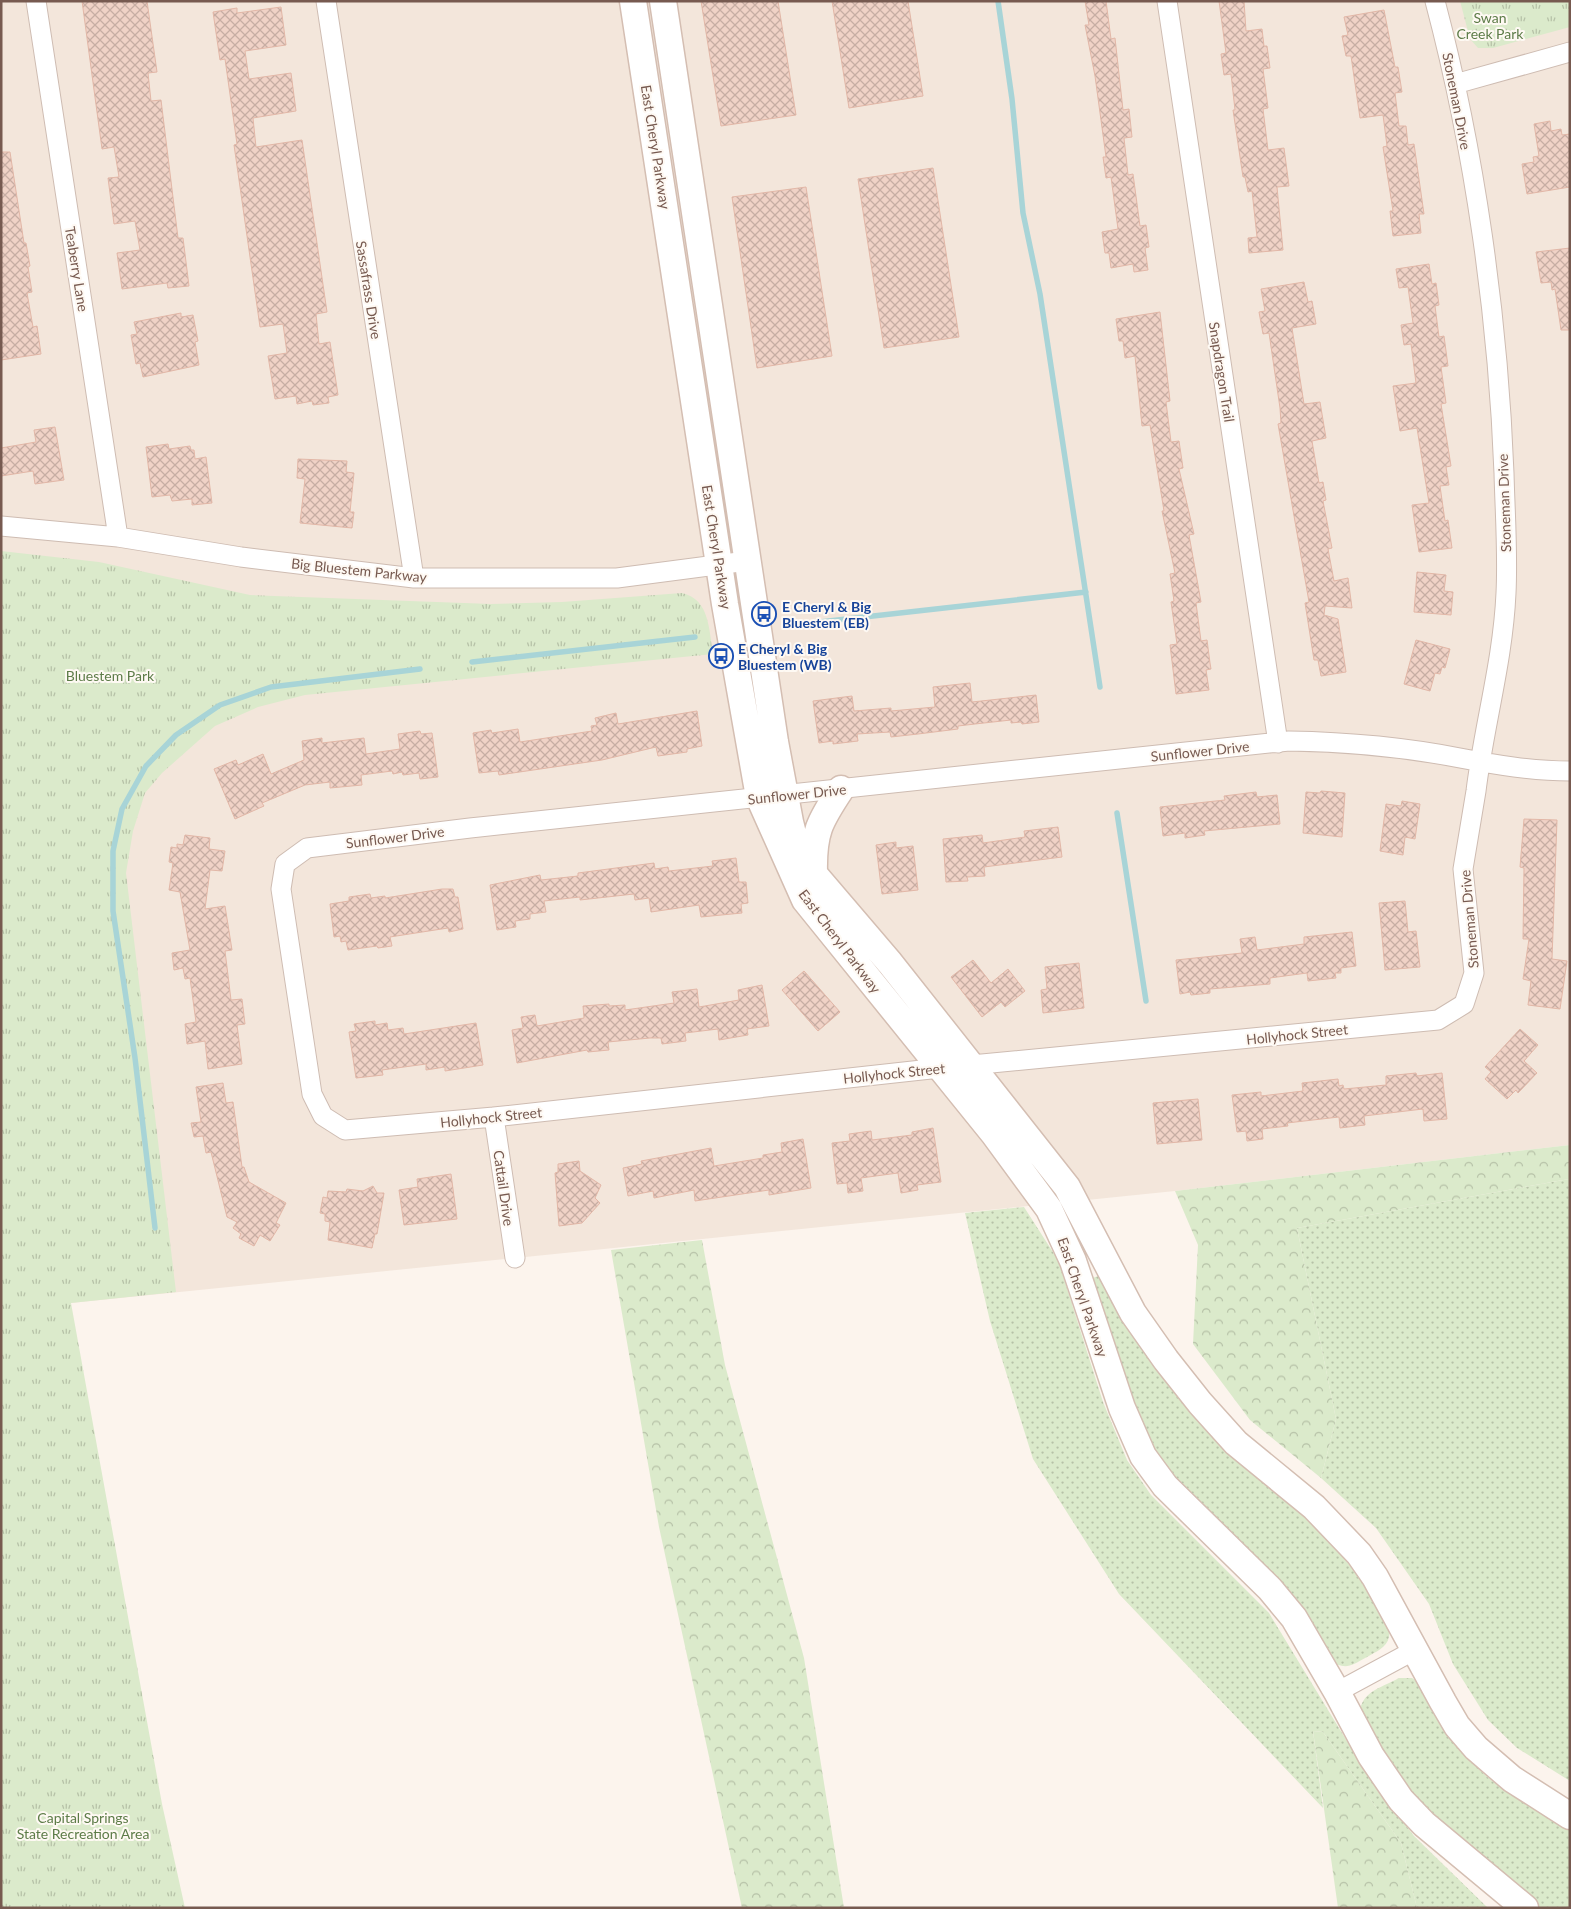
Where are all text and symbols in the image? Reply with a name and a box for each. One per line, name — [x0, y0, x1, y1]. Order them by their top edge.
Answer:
park label: Swan Creek Park — [1457, 9, 1524, 42]
street label: Stoneman Drive — [1439, 51, 1475, 151]
street label: East Cheryl Parkway — [638, 84, 674, 211]
street label: Teaberry Lane — [62, 225, 92, 313]
street label: Sassafrass Drive — [353, 240, 385, 340]
street label: Snapdragon Trail — [1206, 321, 1238, 423]
street label: Stoneman Drive — [1494, 453, 1514, 553]
street label: East Cheryl Parkway — [699, 484, 735, 611]
street label: Big Bluestem Parkway — [290, 554, 428, 586]
place label: E Cheryl & Big Bluestem (EB) — [782, 598, 872, 631]
bus stop icon: E Cheryl & Big Bluestem (EB) — [751, 601, 777, 627]
place label: E Cheryl & Big Bluestem (WB) — [738, 640, 832, 673]
bus stop icon: E Cheryl & Big Bluestem (WB) — [708, 643, 734, 669]
park label: Bluestem Park — [66, 667, 155, 684]
street label: Sunflower Drive — [1150, 737, 1250, 765]
street label: Sunflower Drive — [747, 780, 847, 808]
street label: Sunflower Drive — [345, 823, 445, 851]
street label: Stoneman Drive — [1456, 869, 1482, 969]
street label: East Cheryl Parkway — [795, 886, 885, 997]
street label: Hollyhock Street — [1245, 1020, 1349, 1048]
street label: Hollyhock Street — [842, 1059, 946, 1087]
street label: Hollyhock Street — [439, 1103, 543, 1131]
street label: Cattail Drive — [490, 1149, 518, 1227]
street label: East Cheryl Parkway — [1055, 1235, 1112, 1360]
park label: Capital Springs State Recreation Area — [17, 1809, 149, 1842]

